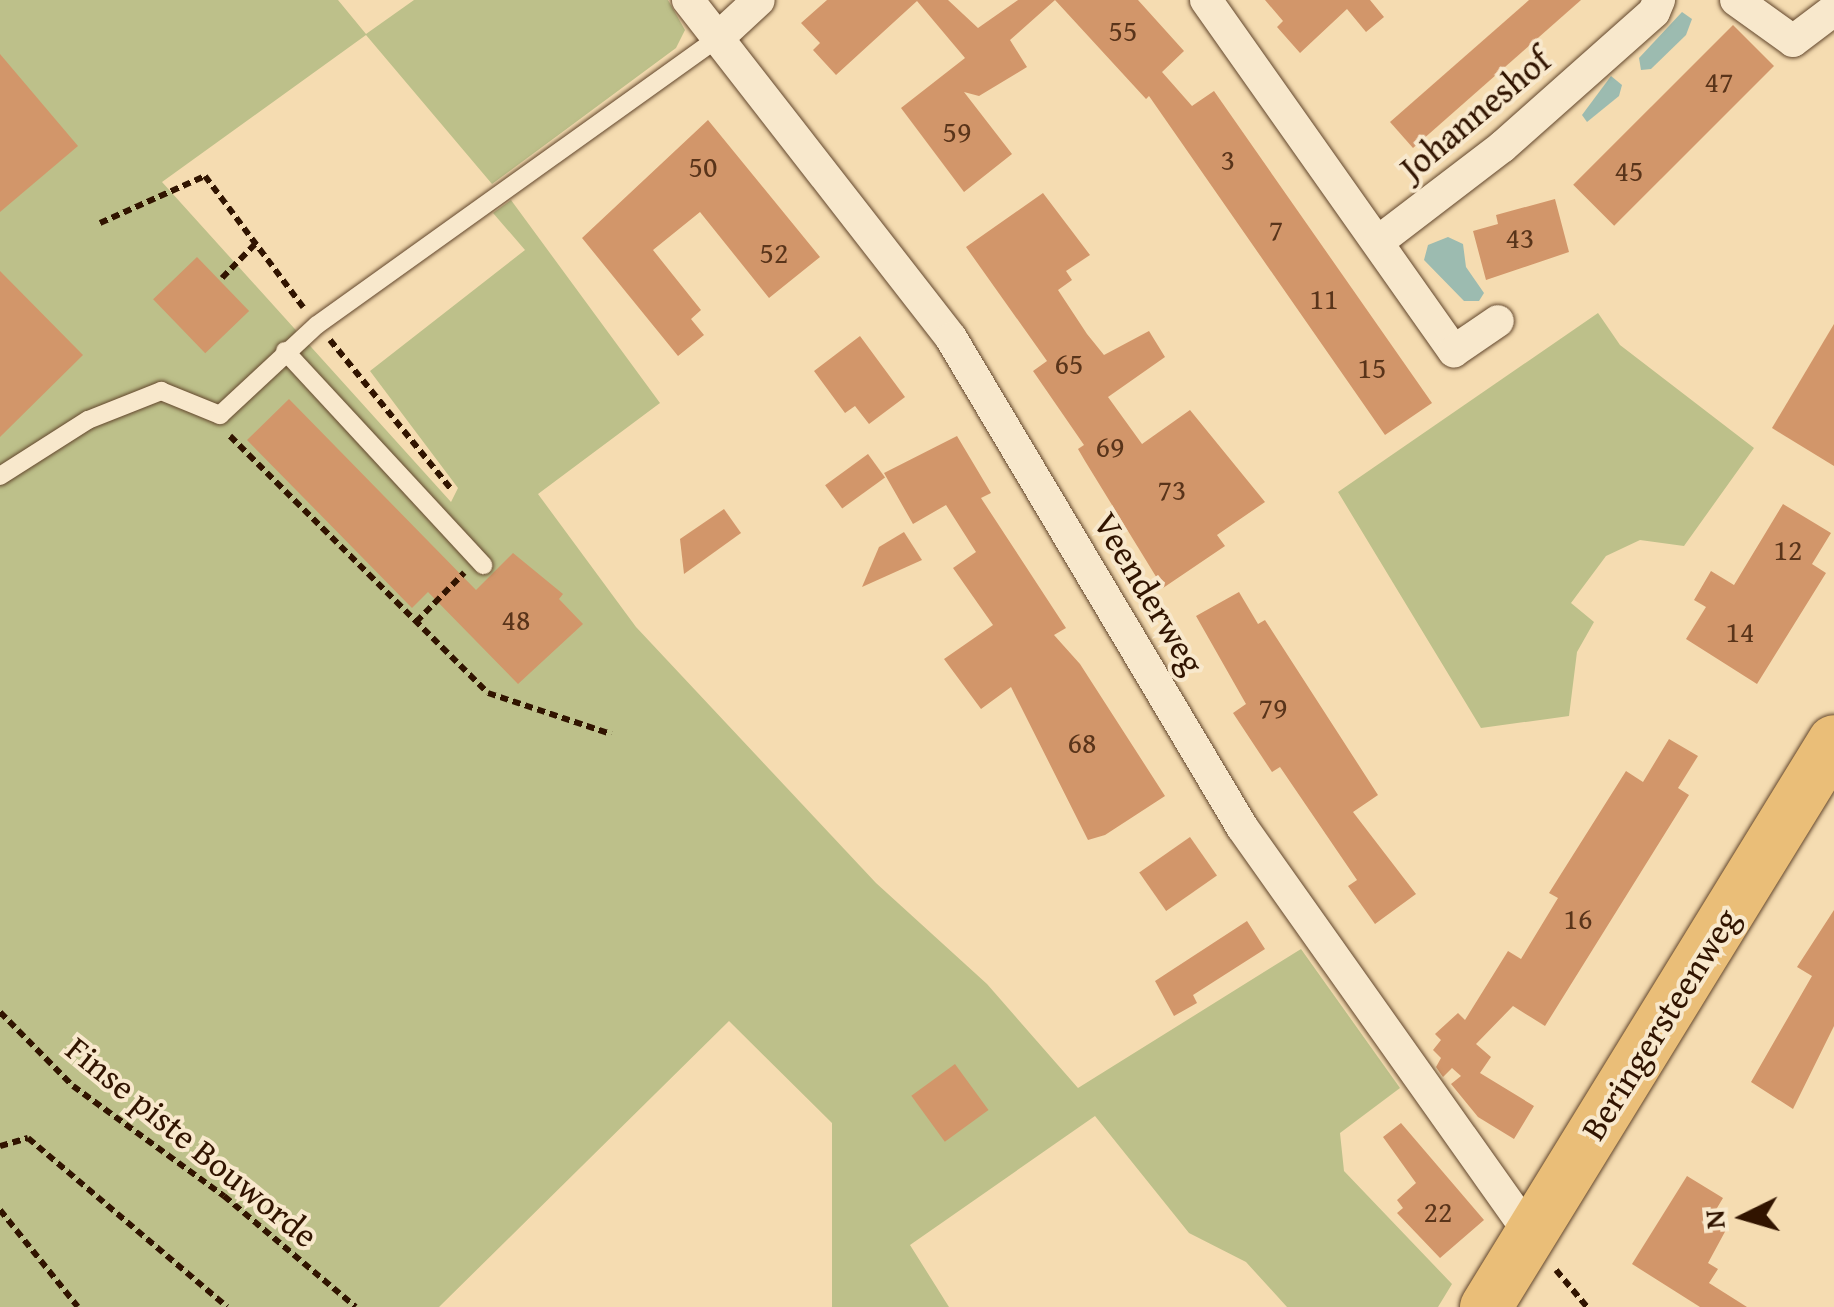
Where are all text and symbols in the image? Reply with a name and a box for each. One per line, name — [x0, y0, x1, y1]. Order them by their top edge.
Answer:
house number: 55 — [1109, 12, 1137, 48]
street label: Johanneshof — [1391, 39, 1559, 189]
house number: 47 — [1705, 63, 1733, 99]
house number: 59 — [943, 113, 971, 149]
house number: 3 — [1221, 141, 1235, 177]
house number: 50 — [689, 148, 717, 184]
house number: 45 — [1615, 152, 1643, 188]
house number: 7 — [1269, 211, 1283, 247]
house number: 43 — [1506, 219, 1534, 255]
house number: 52 — [760, 234, 788, 270]
house number: 11 — [1310, 280, 1338, 316]
house number: 65 — [1055, 345, 1083, 381]
house number: 15 — [1358, 349, 1386, 385]
house number: 69 — [1096, 428, 1124, 464]
house number: 73 — [1158, 471, 1186, 507]
street label: Veenderweg — [1084, 505, 1214, 681]
house number: 12 — [1774, 531, 1802, 567]
house number: 48 — [502, 601, 530, 637]
house number: 14 — [1726, 613, 1754, 649]
house number: 79 — [1259, 689, 1287, 725]
house number: 68 — [1068, 724, 1096, 760]
house number: 16 — [1564, 900, 1592, 936]
street label: Beringersteenweg — [1572, 900, 1748, 1148]
street label: Finse piste Bouworde — [58, 1028, 326, 1256]
north arrow — [1694, 1167, 1794, 1267]
house number: 22 — [1424, 1193, 1452, 1229]
text: N — [1692, 1209, 1735, 1231]

